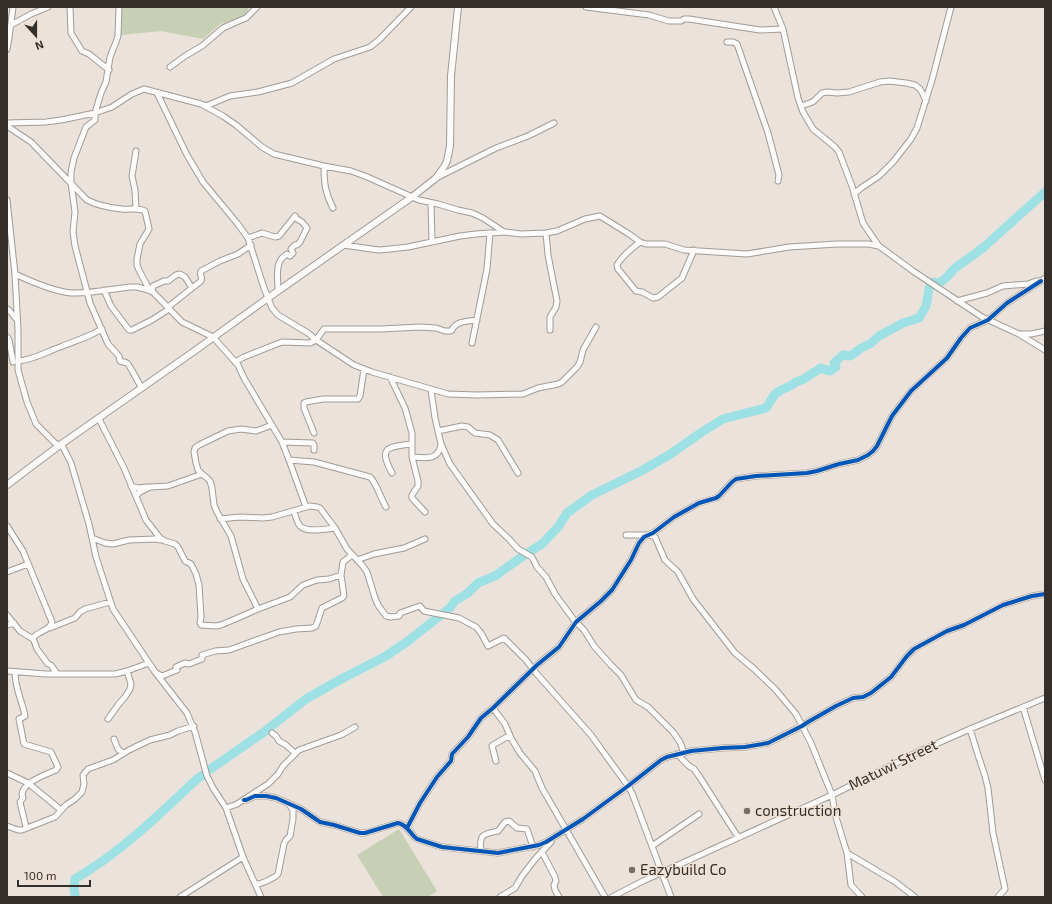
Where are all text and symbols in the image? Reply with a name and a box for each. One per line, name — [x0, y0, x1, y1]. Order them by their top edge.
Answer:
north arrow — [16, 16, 56, 56]
text: N — [34, 38, 46, 53]
street label: Matuwi Street — [845, 735, 940, 793]
place label: construction — [755, 801, 841, 819]
marker: construction — [742, 806, 752, 816]
place label: Eazybuild Co — [640, 860, 727, 878]
scale bar — [18, 862, 90, 888]
marker: Eazybuild Co — [627, 865, 637, 875]
text: 100 m — [24, 868, 56, 882]

